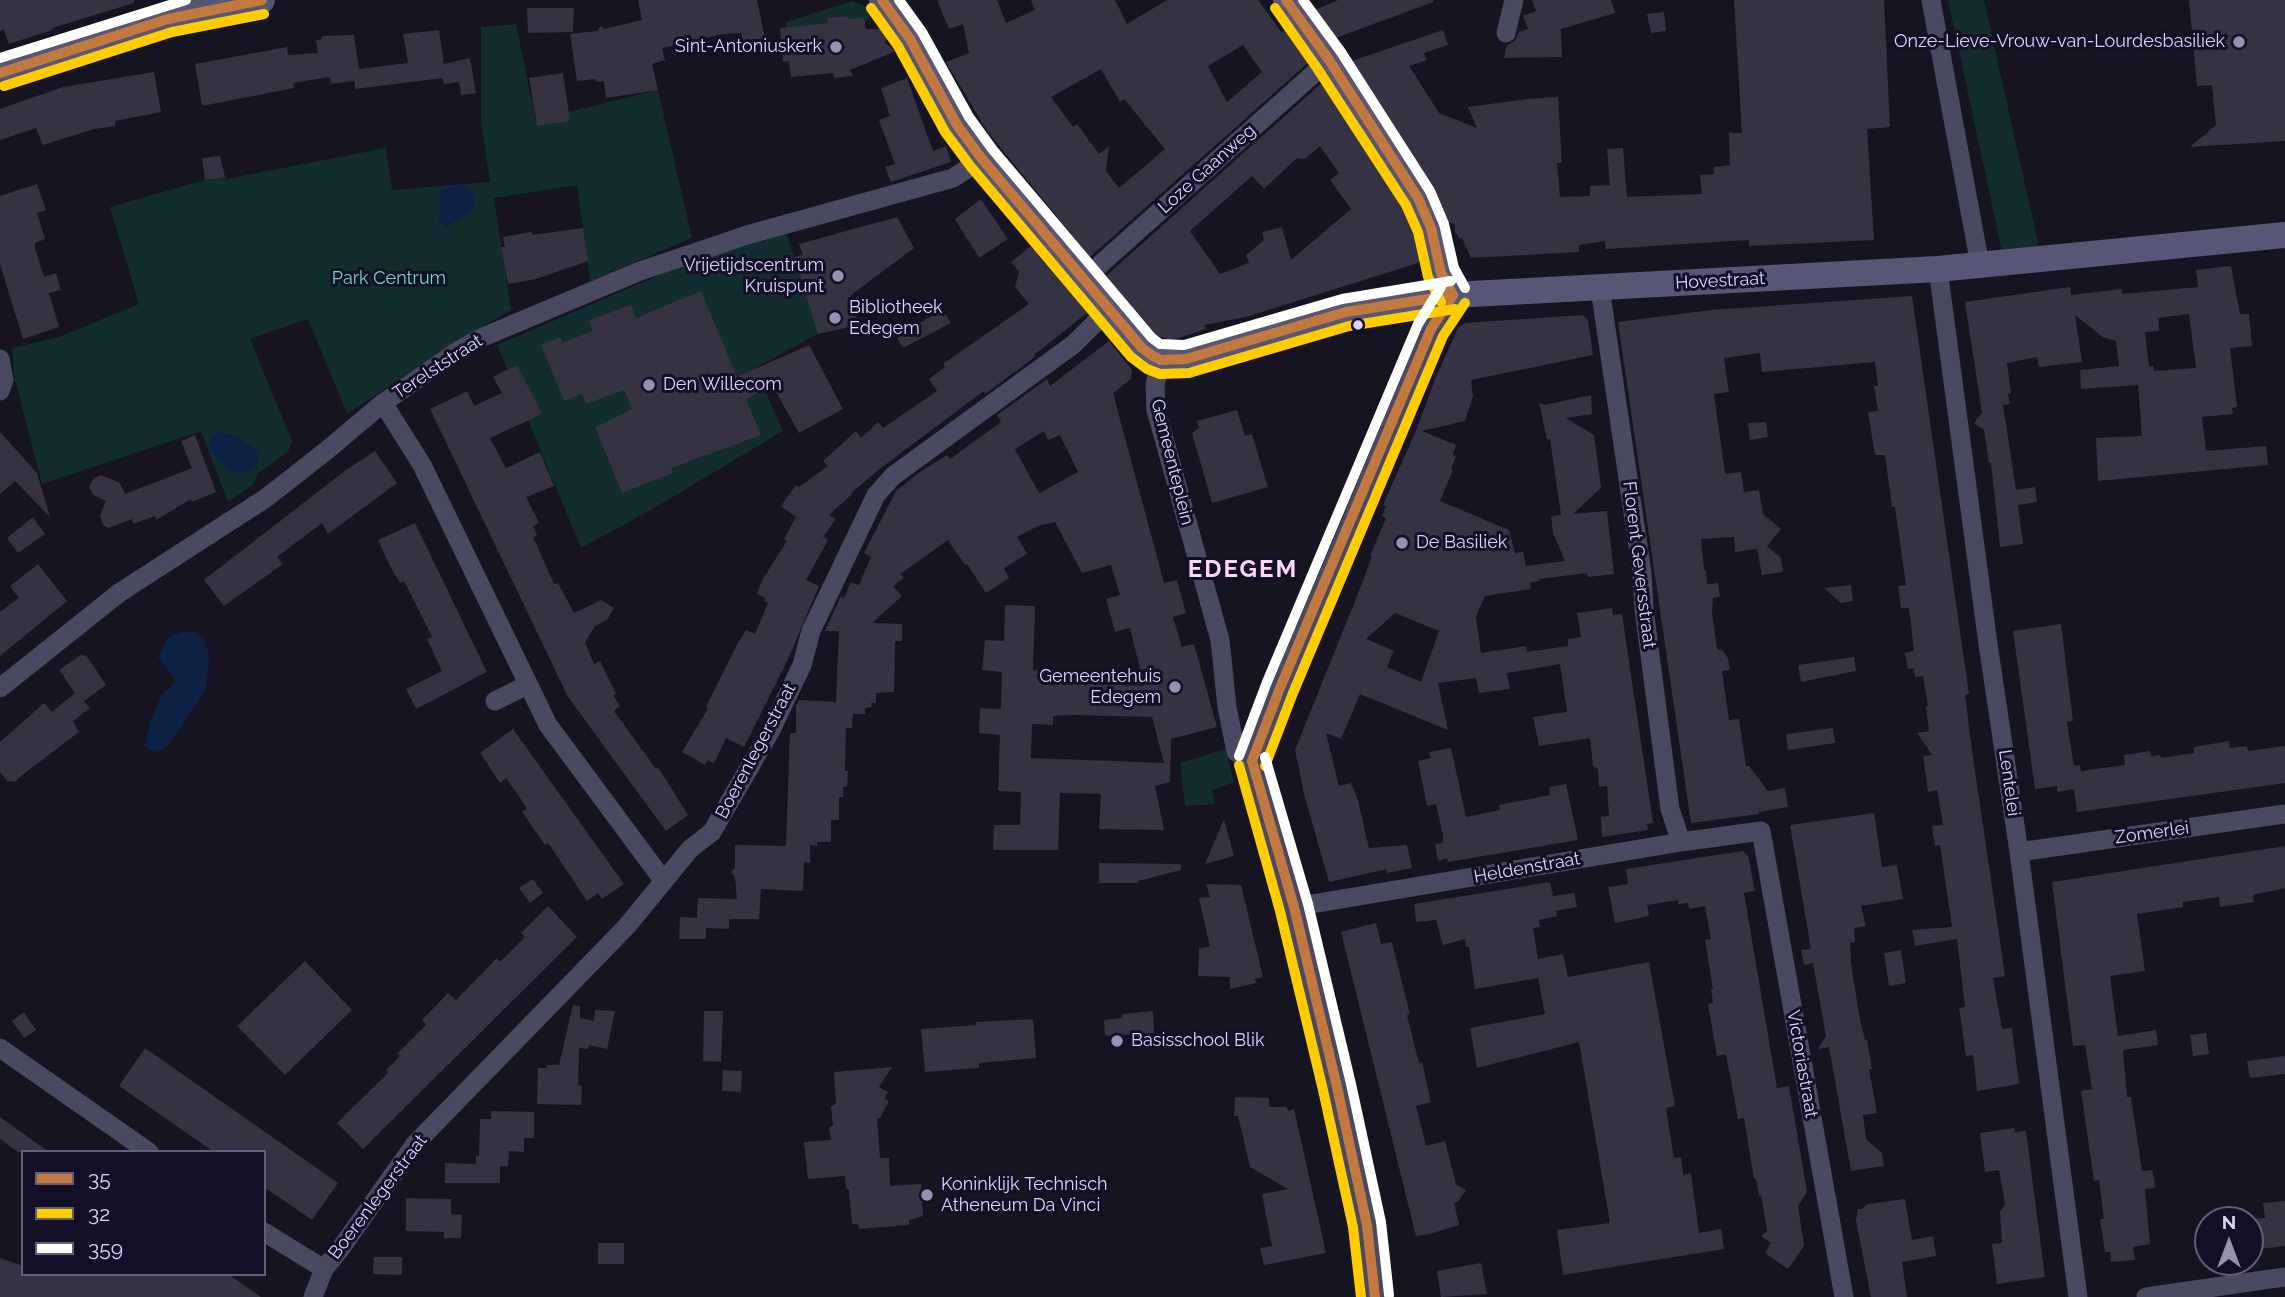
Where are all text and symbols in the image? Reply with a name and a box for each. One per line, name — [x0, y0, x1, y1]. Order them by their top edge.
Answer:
place label: Onze-Lieve-Vrouw-van-Lourdesbasiliek — [1894, 31, 2225, 53]
marker: Onze-Lieve-Vrouw-van-Lourdesbasiliek — [2231, 34, 2247, 50]
place label: Sint-Antoniuskerk — [675, 36, 822, 58]
marker: Sint-Antoniuskerk — [828, 39, 844, 55]
street label: Loze Gaanweg — [1154, 120, 1260, 218]
place label: Vrijetijdscentrum Kruispunt — [684, 255, 824, 298]
park label: Park Centrum — [332, 268, 446, 290]
marker: Vrijetijdscentrum Kruispunt — [830, 268, 846, 284]
street label: Hovestraat — [1675, 268, 1765, 294]
place label: Bibliotheek Edegem — [849, 297, 943, 340]
marker: Bibliotheek Edegem — [827, 310, 843, 326]
unlabelled marker — [1351, 318, 1365, 332]
street label: Terelststraat — [389, 330, 487, 404]
place label: Den Willecom — [663, 374, 782, 396]
marker: Den Willecom — [641, 377, 657, 393]
street label: Gemeenteplein — [1146, 397, 1198, 527]
street label: Florent Geversstraat — [1618, 480, 1660, 650]
place label: De Basiliek — [1416, 532, 1507, 554]
marker: De Basiliek — [1394, 535, 1410, 551]
district label: EDEGEM — [1189, 556, 1297, 584]
place label: Gemeentehuis Edegem — [1039, 666, 1161, 708]
marker: Gemeentehuis Edegem — [1167, 679, 1183, 695]
street label: Boerenlegerstraat — [711, 680, 801, 822]
street label: Lentelei — [1994, 748, 2024, 818]
street label: Zomerlei — [2114, 817, 2190, 849]
street label: Heldenstraat — [1472, 848, 1582, 888]
street label: Victoriastraat — [1782, 1008, 1822, 1120]
place label: Basisschool Blik — [1131, 1030, 1264, 1052]
marker: Basisschool Blik — [1109, 1033, 1125, 1049]
street label: Boerenlegerstraat — [324, 1130, 432, 1264]
legend — [21, 1150, 266, 1276]
text: 35 — [88, 1166, 111, 1191]
place label: Koninklijk Technisch Atheneum Da Vinci — [941, 1174, 1108, 1216]
marker: Koninklijk Technisch Atheneum Da Vinci — [919, 1187, 935, 1203]
text: 32 — [88, 1201, 110, 1226]
north arrow — [2194, 1206, 2264, 1276]
text: N — [2222, 1211, 2236, 1233]
text: 359 — [88, 1236, 123, 1261]

